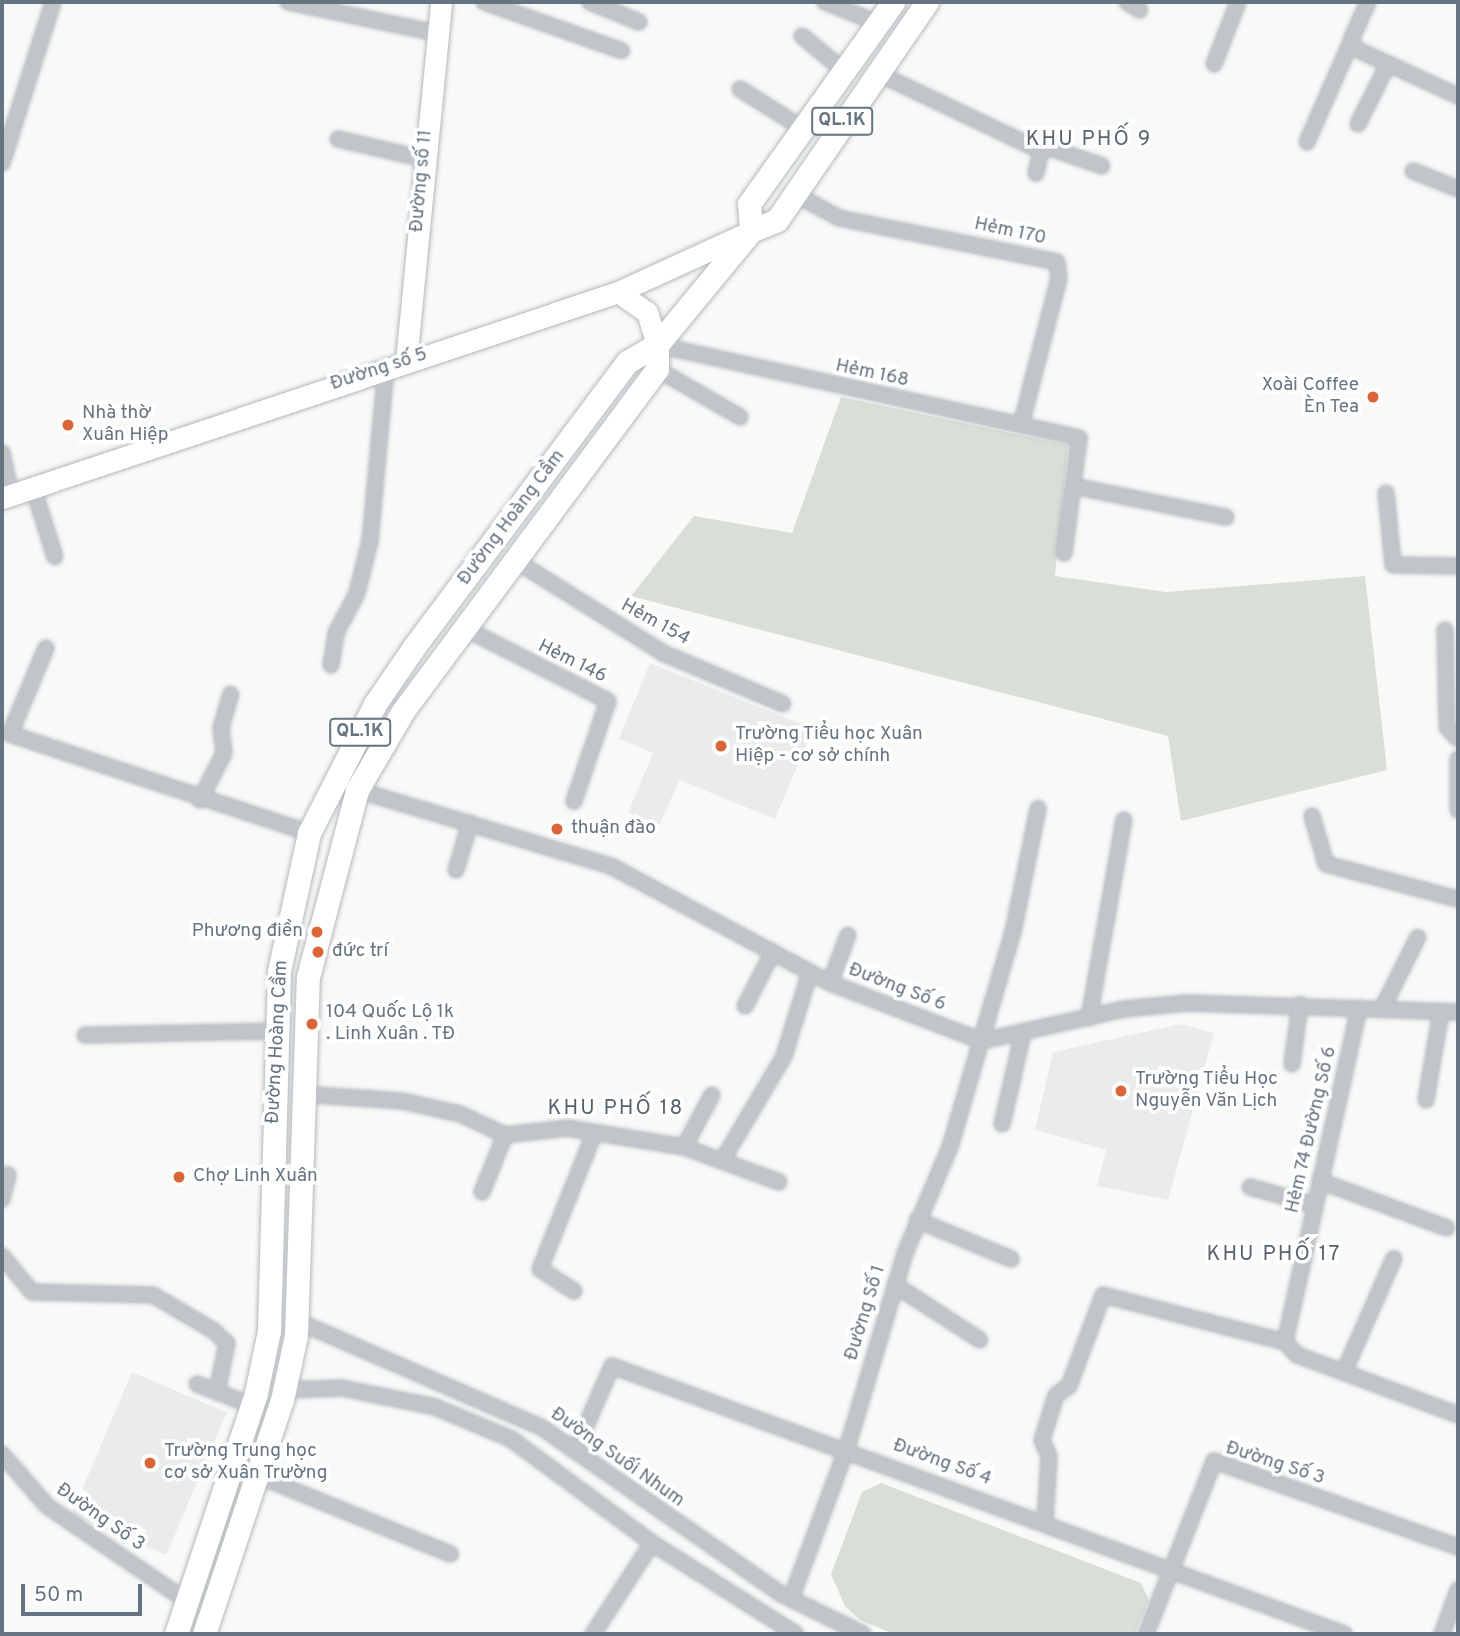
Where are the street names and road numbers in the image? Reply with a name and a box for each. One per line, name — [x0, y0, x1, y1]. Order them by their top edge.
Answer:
road number: QL.1K — [810, 106, 874, 136]
street label: Đường số 11 — [406, 129, 438, 233]
street label: Hẻm 170 — [972, 213, 1048, 251]
street label: Đường số 5 — [328, 344, 430, 396]
street label: Hẻm 168 — [833, 355, 911, 393]
street label: Đường Hoàng Cầm — [454, 446, 570, 590]
street label: Hẻm 154 — [617, 595, 693, 651]
street label: Hẻm 146 — [534, 635, 610, 689]
road number: QL.1K — [328, 718, 392, 746]
street label: Đường Số 6 — [845, 959, 949, 1017]
street label: Đường Hoàng Cầm — [262, 960, 294, 1124]
street label: Hẻm 74 Đường Số 6 — [1282, 1044, 1342, 1216]
street label: Đường Số 1 — [841, 1263, 891, 1363]
street label: Đường Suối Nhum — [546, 1403, 688, 1513]
street label: Đường Số 4 — [890, 1435, 994, 1491]
street label: Đường Số 3 — [1223, 1437, 1327, 1491]
street label: Đường Số 3 — [51, 1479, 149, 1557]

